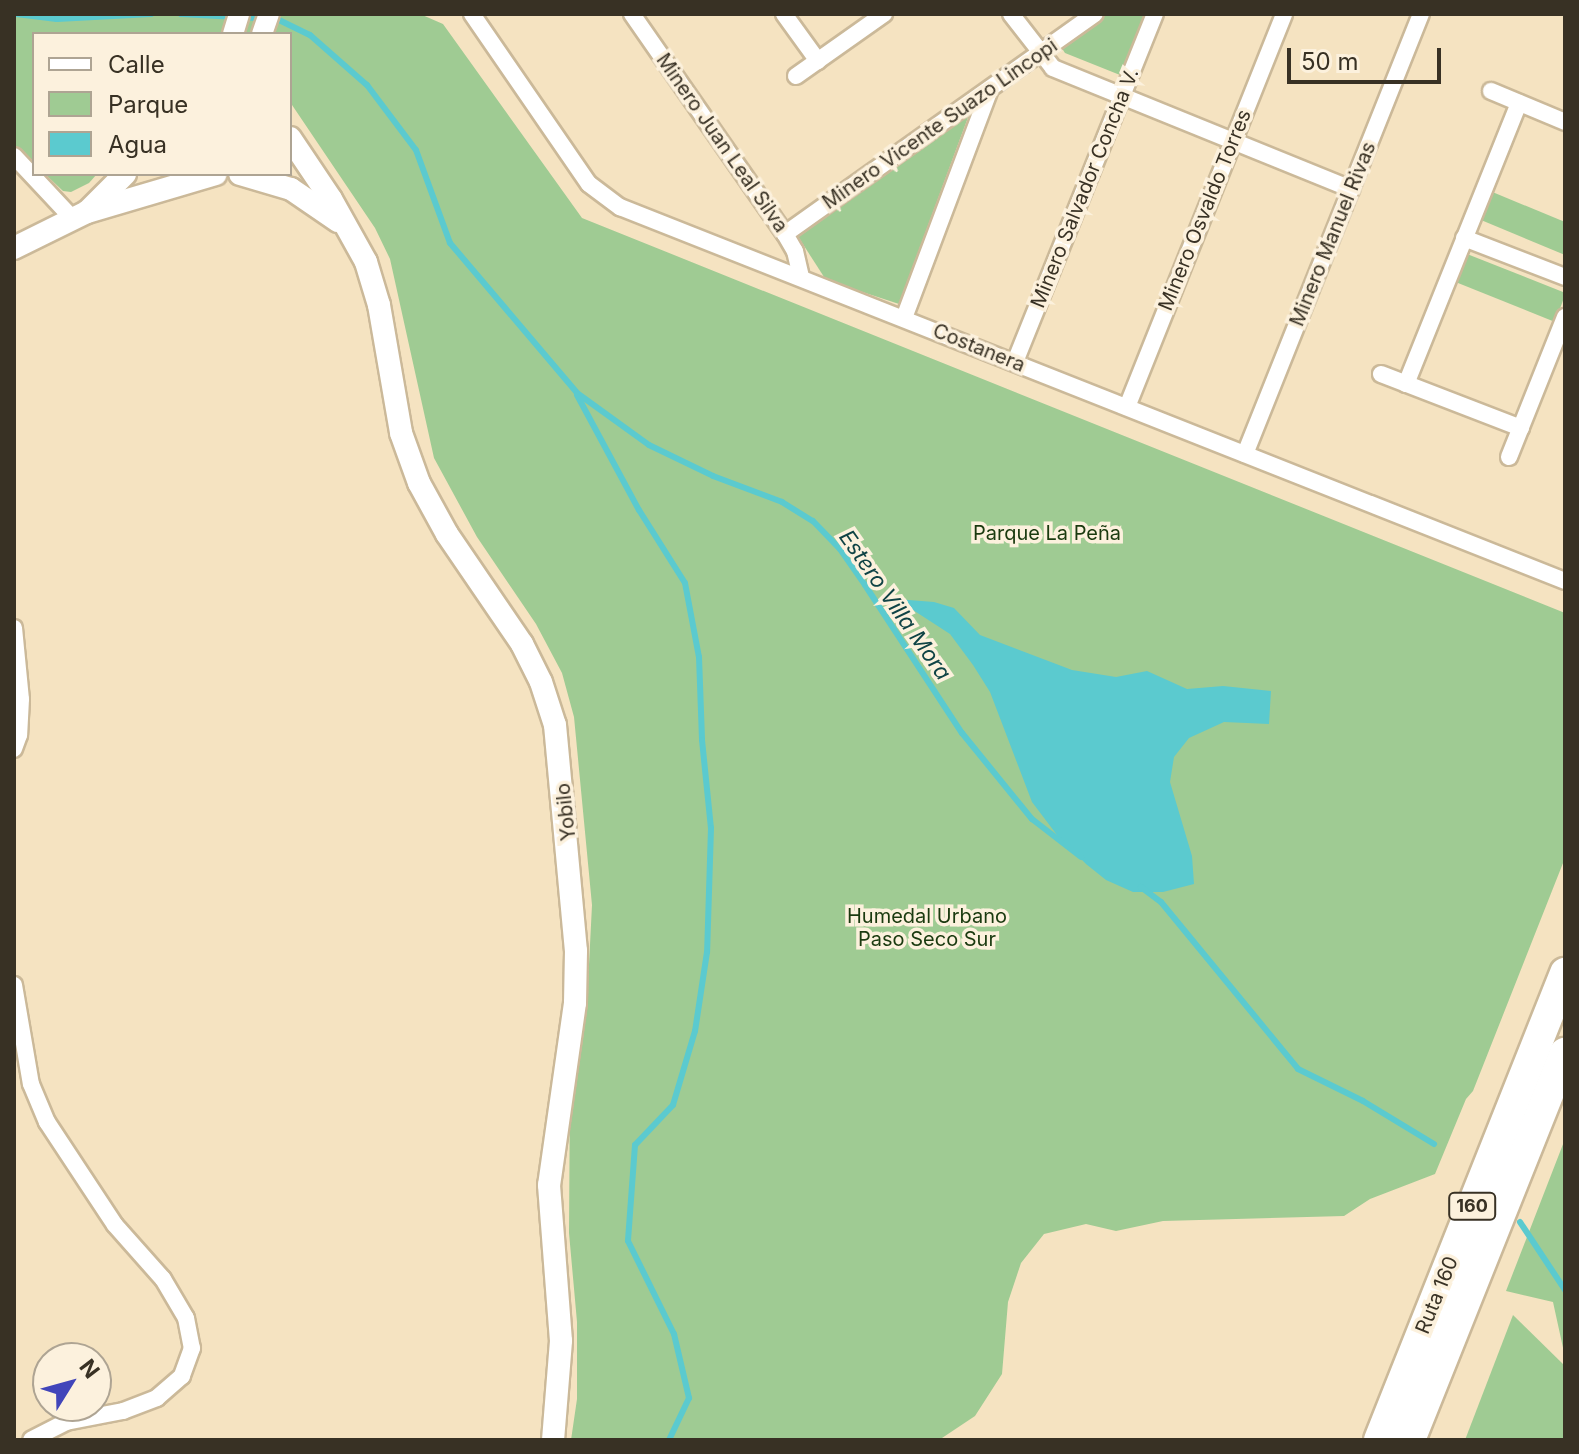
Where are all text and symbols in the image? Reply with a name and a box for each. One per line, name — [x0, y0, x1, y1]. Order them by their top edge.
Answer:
legend — [32, 32, 292, 176]
scale bar — [1291, 32, 1445, 82]
street label: Minero Vicente Suazo Lincopi — [818, 34, 1062, 214]
text: 50 m — [1301, 47, 1359, 76]
street label: Minero Juan Leal Silva — [651, 49, 793, 237]
text: Calle — [108, 50, 165, 79]
street label: Minero Salvador Concha V. — [1026, 65, 1144, 311]
text: Parque — [108, 90, 188, 119]
street label: Minero Osvaldo Torres — [1154, 106, 1256, 314]
text: Agua — [108, 130, 167, 159]
street label: Minero Manuel Rivas — [1285, 138, 1381, 330]
street label: Costanera — [929, 319, 1029, 377]
park label: Parque La Peña — [973, 521, 1121, 545]
water label: Estero Villa Mora — [833, 525, 957, 685]
street label: Yobilo — [551, 782, 581, 842]
park label: Humedal Urbano Paso Seco Sur — [847, 905, 1007, 952]
road number: 160 — [1448, 1192, 1496, 1220]
street label: Ruta 160 — [1411, 1253, 1463, 1337]
north arrow — [32, 1342, 112, 1422]
text: N — [74, 1354, 105, 1383]

